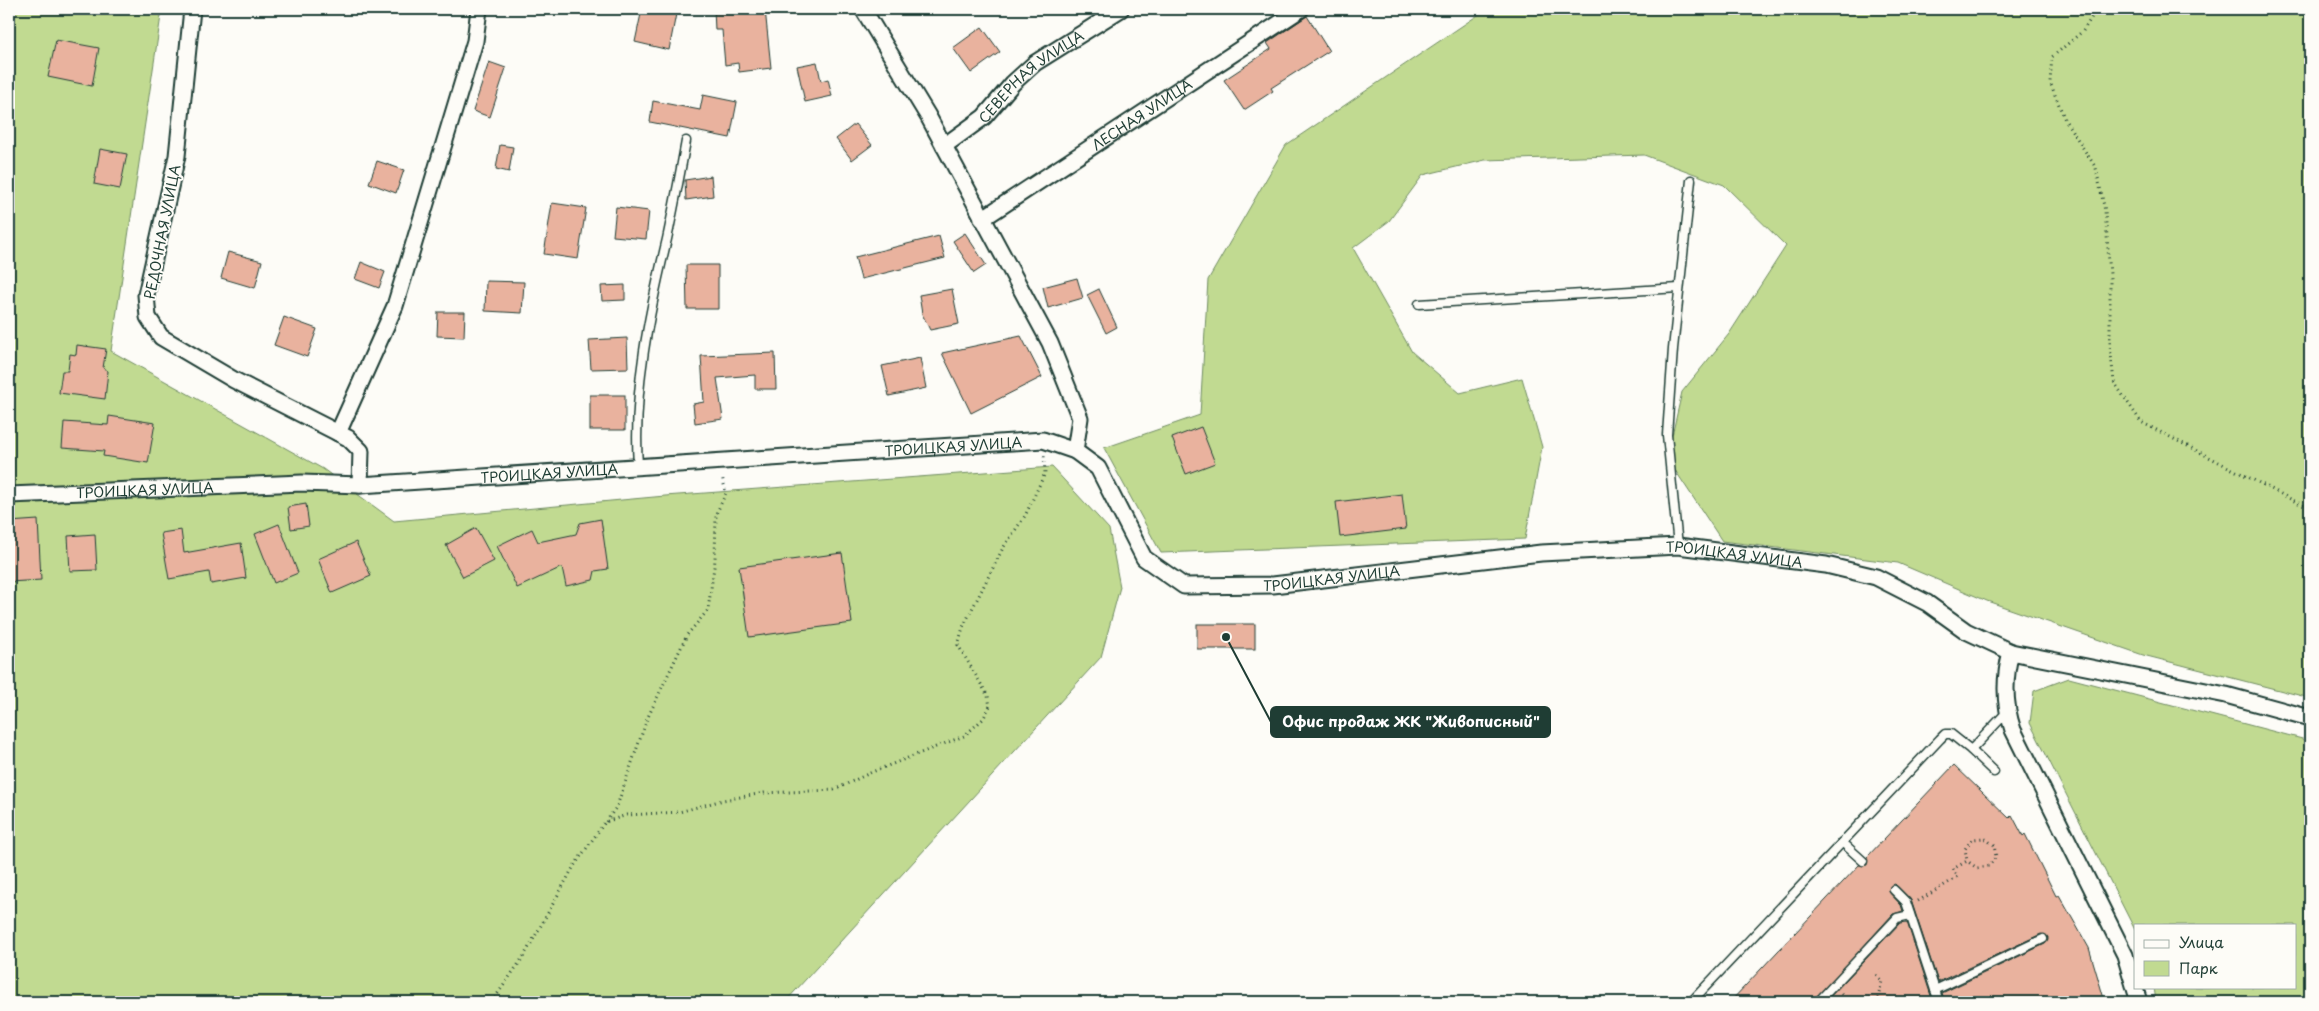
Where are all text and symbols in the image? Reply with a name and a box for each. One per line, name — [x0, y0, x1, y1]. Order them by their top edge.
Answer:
street label: СЕВЕРНАЯ УЛИЦА — [973, 25, 1088, 127]
street label: ЛЕСНАЯ УЛИЦА — [1087, 73, 1196, 155]
street label: РЕДОЧНАЯ УЛИЦА — [139, 162, 185, 301]
street label: ТРОИЦКАЯ УЛИЦА — [884, 431, 1023, 461]
street label: ТРОИЦКАЯ УЛИЦА — [480, 458, 619, 488]
street label: ТРОИЦКАЯ УЛИЦА — [76, 476, 214, 503]
street label: ТРОИЦКАЯ УЛИЦА — [1665, 535, 1804, 572]
street label: ТРОИЦКАЯ УЛИЦА — [1263, 559, 1401, 596]
callout: Офис продаж ЖК "Живописный" — [1271, 707, 1550, 737]
text: Офис продаж ЖК "Живописный" — [1282, 709, 1540, 732]
legend — [2134, 924, 2296, 988]
text: Улица — [2179, 930, 2224, 953]
text: Парк — [2179, 956, 2218, 979]

